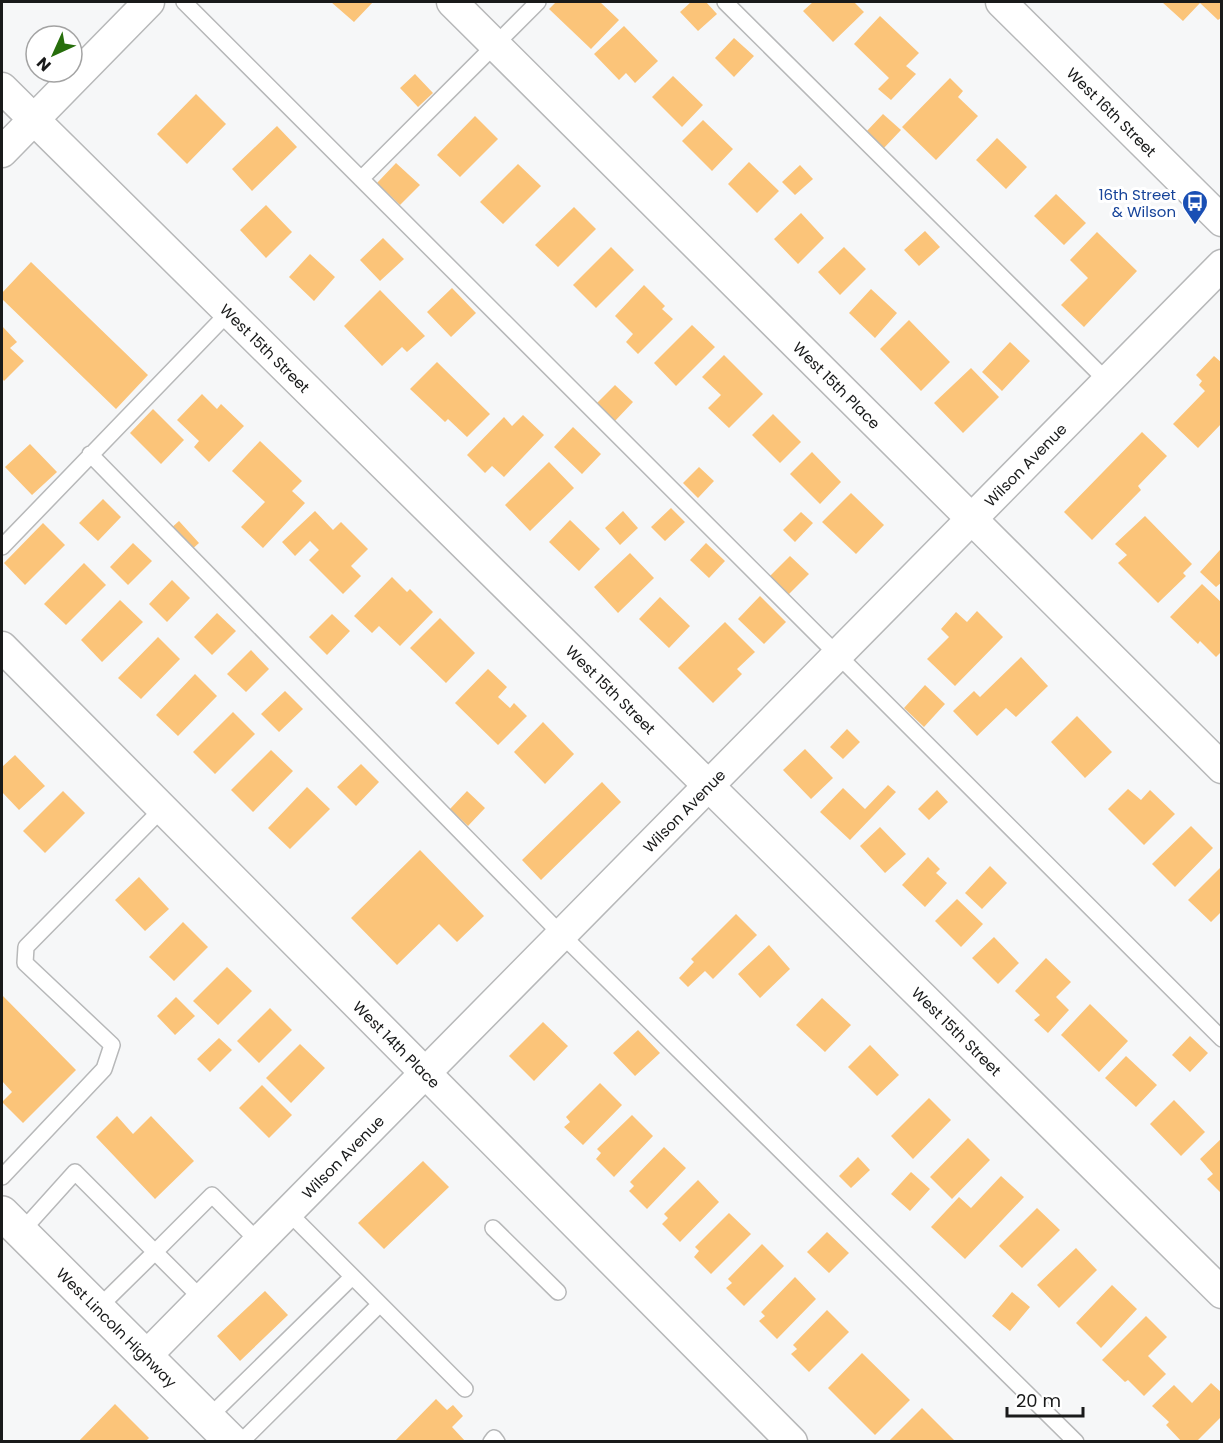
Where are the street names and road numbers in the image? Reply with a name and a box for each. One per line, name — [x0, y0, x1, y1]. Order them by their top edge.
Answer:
street label: West 16th Street — [1062, 63, 1161, 161]
street label: West 15th Street — [216, 299, 315, 397]
street label: West 15th Place — [789, 337, 885, 433]
street label: Wilson Avenue — [979, 418, 1071, 511]
street label: West 15th Street — [561, 640, 661, 739]
street label: Wilson Avenue — [638, 764, 730, 857]
street label: West 15th Street — [907, 982, 1006, 1080]
street label: West 14th Place — [349, 996, 445, 1093]
street label: Wilson Avenue — [297, 1110, 389, 1203]
street label: West Lincoln Highway — [52, 1263, 182, 1392]

